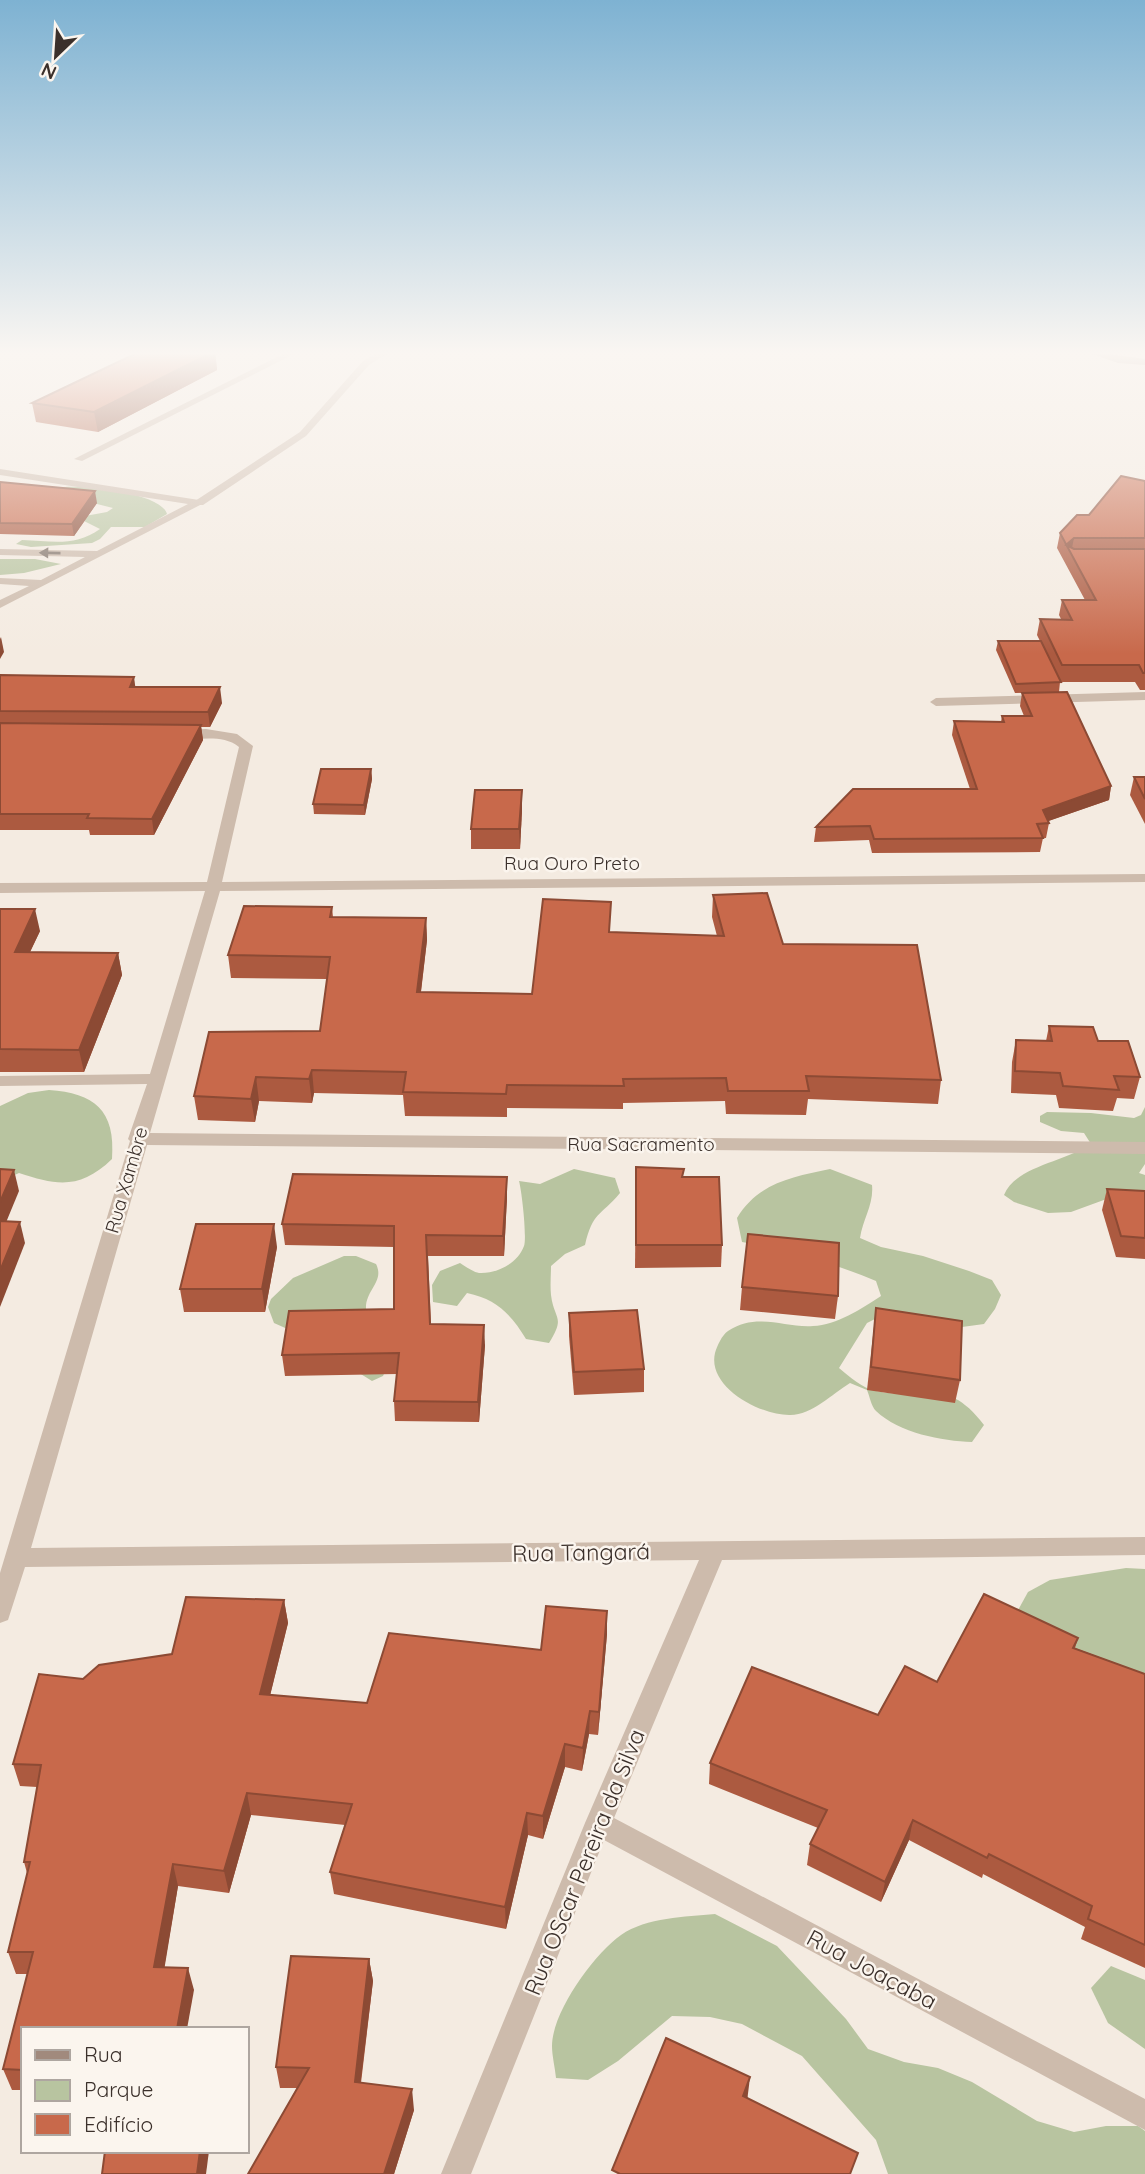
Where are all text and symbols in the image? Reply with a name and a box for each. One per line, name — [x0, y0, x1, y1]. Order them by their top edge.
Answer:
north arrow — [21, 21, 91, 91]
text: N — [37, 58, 60, 85]
one-way arrow — [39, 547, 61, 559]
street label: Rua Ouro Preto — [504, 851, 640, 875]
street label: Rua Xambre — [99, 1124, 153, 1236]
street label: Rua Sacramento — [567, 1132, 715, 1156]
street label: Rua Tangará — [512, 1536, 650, 1568]
street label: Rua OScar Pereira da Silva — [517, 1725, 651, 1999]
street label: Rua Joaçaba — [802, 1923, 942, 2015]
legend — [21, 2027, 248, 2153]
text: Rua — [84, 2041, 123, 2067]
text: Parque — [84, 2076, 153, 2102]
text: Edifício — [84, 2111, 153, 2137]

